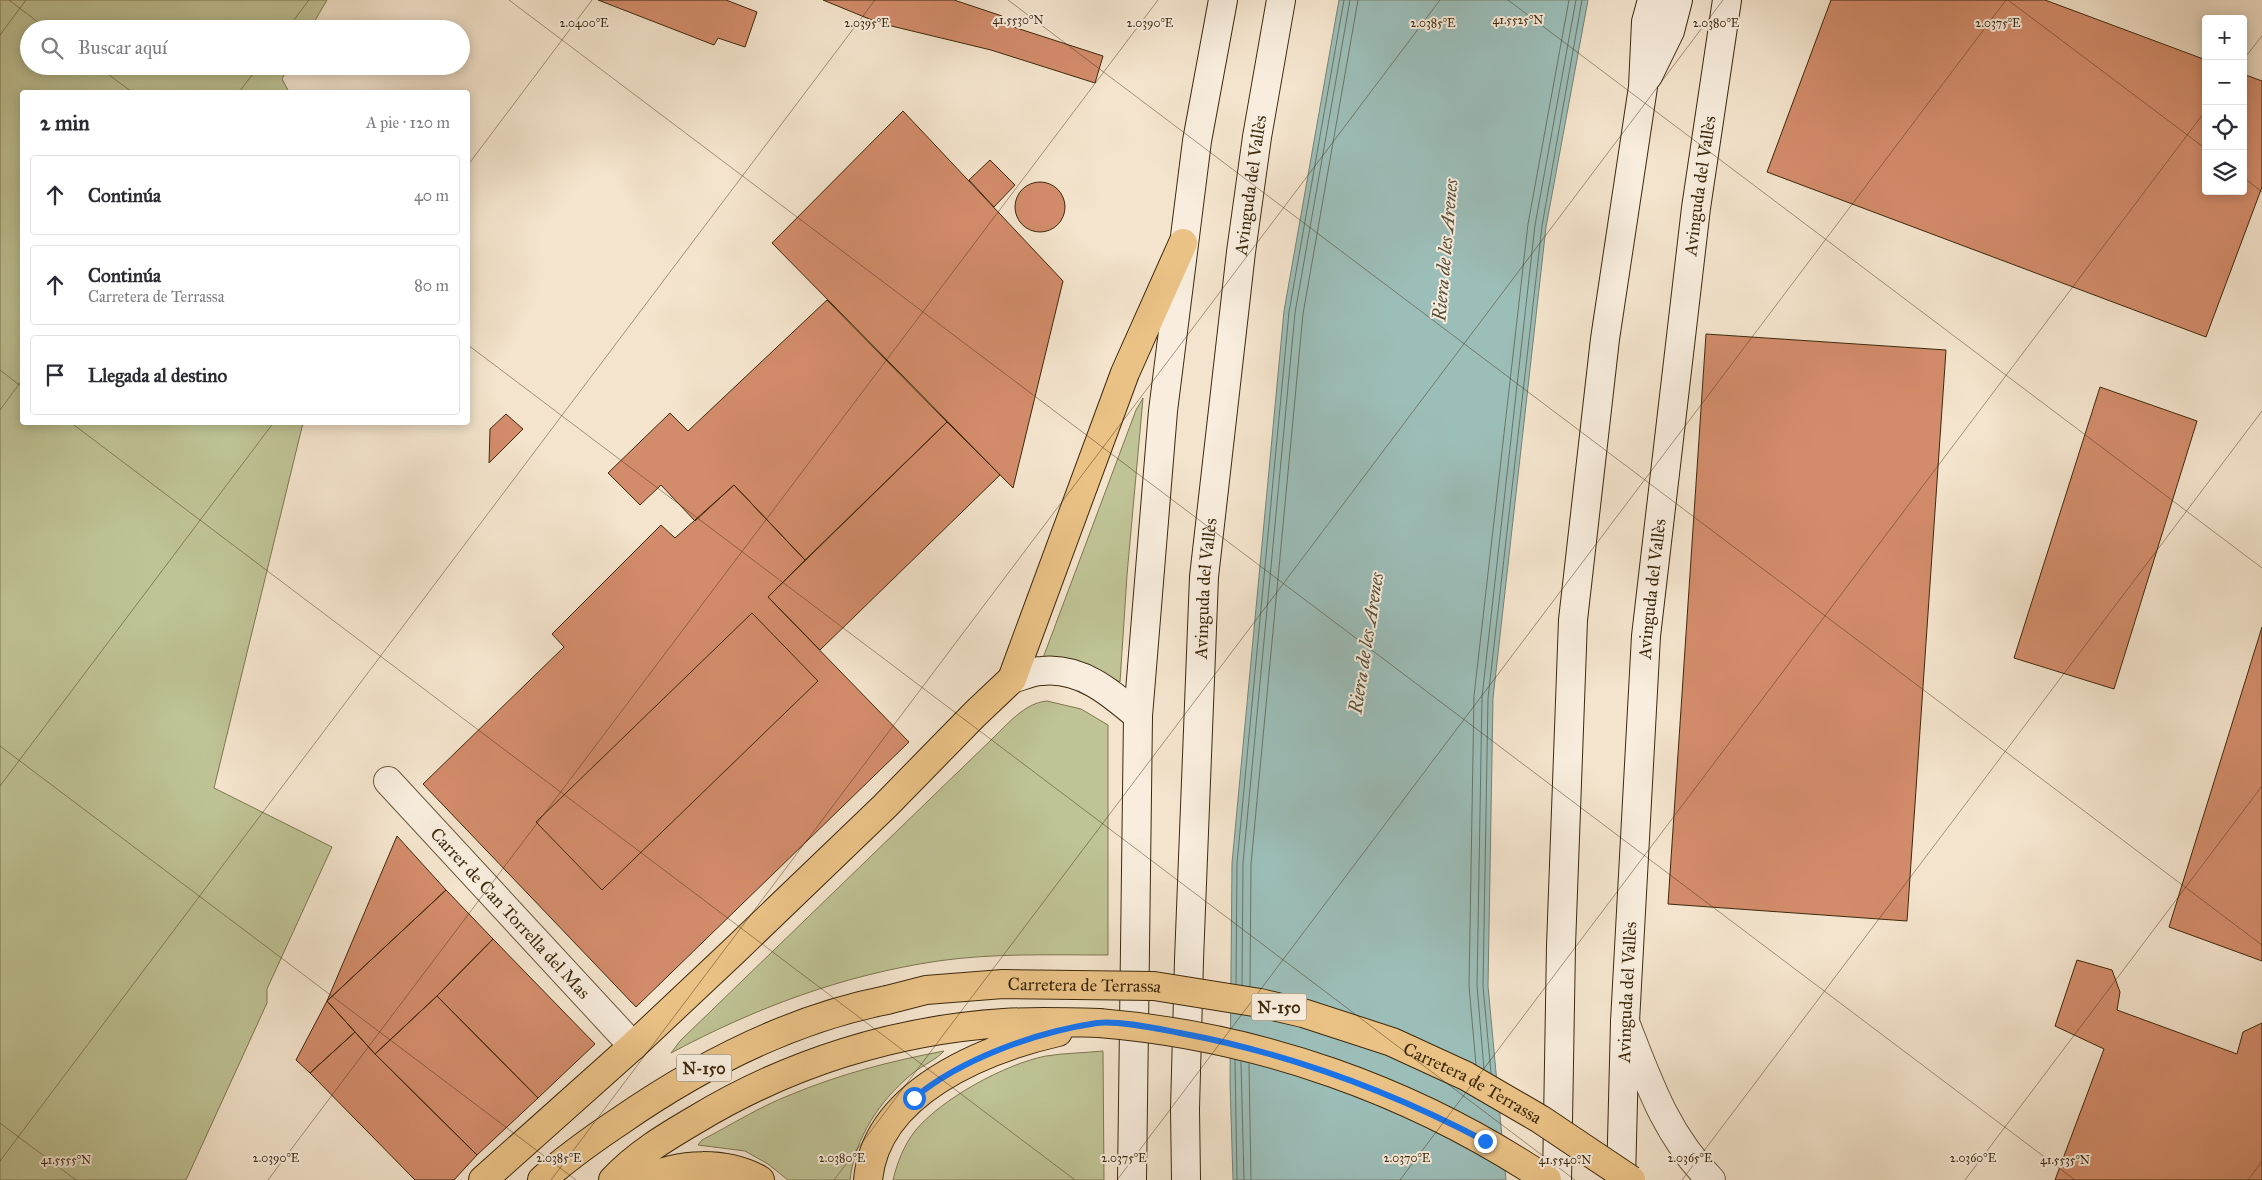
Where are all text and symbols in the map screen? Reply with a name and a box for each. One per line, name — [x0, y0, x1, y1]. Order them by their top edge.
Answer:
text: 41.5530°N — [992, 13, 1044, 27]
text: 41.5525°N — [1493, 13, 1543, 27]
map controls — [2202, 15, 2247, 195]
button: + — [2202, 15, 2247, 60]
text: 2.0400°E — [559, 16, 609, 30]
text: 2.0395°E — [844, 16, 890, 30]
text: 2.0390°E — [1127, 16, 1174, 30]
text: 2.0385°E — [1410, 16, 1456, 30]
text: 2.0380°E — [1693, 16, 1740, 30]
text: 2.0375°E — [1975, 16, 2021, 30]
search box — [20, 20, 470, 75]
icon: search — [38, 34, 66, 62]
text: Buscar aquí — [78, 36, 167, 59]
button: − — [2202, 60, 2247, 105]
button: locate — [2202, 105, 2247, 150]
text: 2 min — [40, 110, 90, 136]
text: A pie · 120 m — [366, 113, 450, 132]
street label: Avinguda del Vallès — [1230, 113, 1272, 258]
street label: Avinguda del Vallès — [1679, 114, 1721, 258]
button: layers — [2202, 150, 2247, 195]
water label: Riera de les Arenes — [1427, 178, 1463, 323]
icon: ahead — [41, 181, 69, 209]
text: Continúa — [88, 184, 161, 207]
text: 40 m — [414, 186, 449, 205]
text: Continúa — [88, 264, 161, 287]
icon: ahead — [41, 271, 69, 299]
text: 80 m — [414, 276, 449, 295]
text: Carretera de Terrassa — [88, 287, 224, 306]
icon: arrive — [41, 361, 69, 389]
text: Llegada al destino — [88, 364, 227, 387]
street label: Avinguda del Vallès — [1190, 517, 1222, 660]
street label: Avinguda del Vallès — [1634, 517, 1671, 661]
water label: Riera de les Arenes — [1343, 570, 1389, 716]
street label: Carrer de Can Torrella del Mas — [426, 823, 595, 1003]
street label: Avinguda del Vallès — [1613, 921, 1641, 1064]
street label: Carretera de Terrassa — [1008, 973, 1163, 998]
road number: N-150 — [1252, 994, 1306, 1020]
street label: Carretera de Terrassa — [1400, 1038, 1546, 1129]
road number: N-150 — [676, 1054, 732, 1082]
route start — [903, 1087, 926, 1110]
route end — [1474, 1130, 1497, 1153]
text: 2.0390°E — [253, 1151, 300, 1165]
text: 2.0385°E — [536, 1151, 582, 1165]
text: 2.0380°E — [819, 1151, 866, 1165]
text: 2.0375°E — [1101, 1151, 1147, 1165]
text: 2.0370°E — [1384, 1151, 1431, 1165]
text: 2.0365°E — [1667, 1151, 1713, 1165]
text: 2.0360°E — [1950, 1151, 1997, 1165]
text: 41.5555°N — [41, 1153, 91, 1167]
text: 41.5540°N — [1539, 1153, 1591, 1167]
text: 41.5535°N — [2040, 1153, 2090, 1167]

